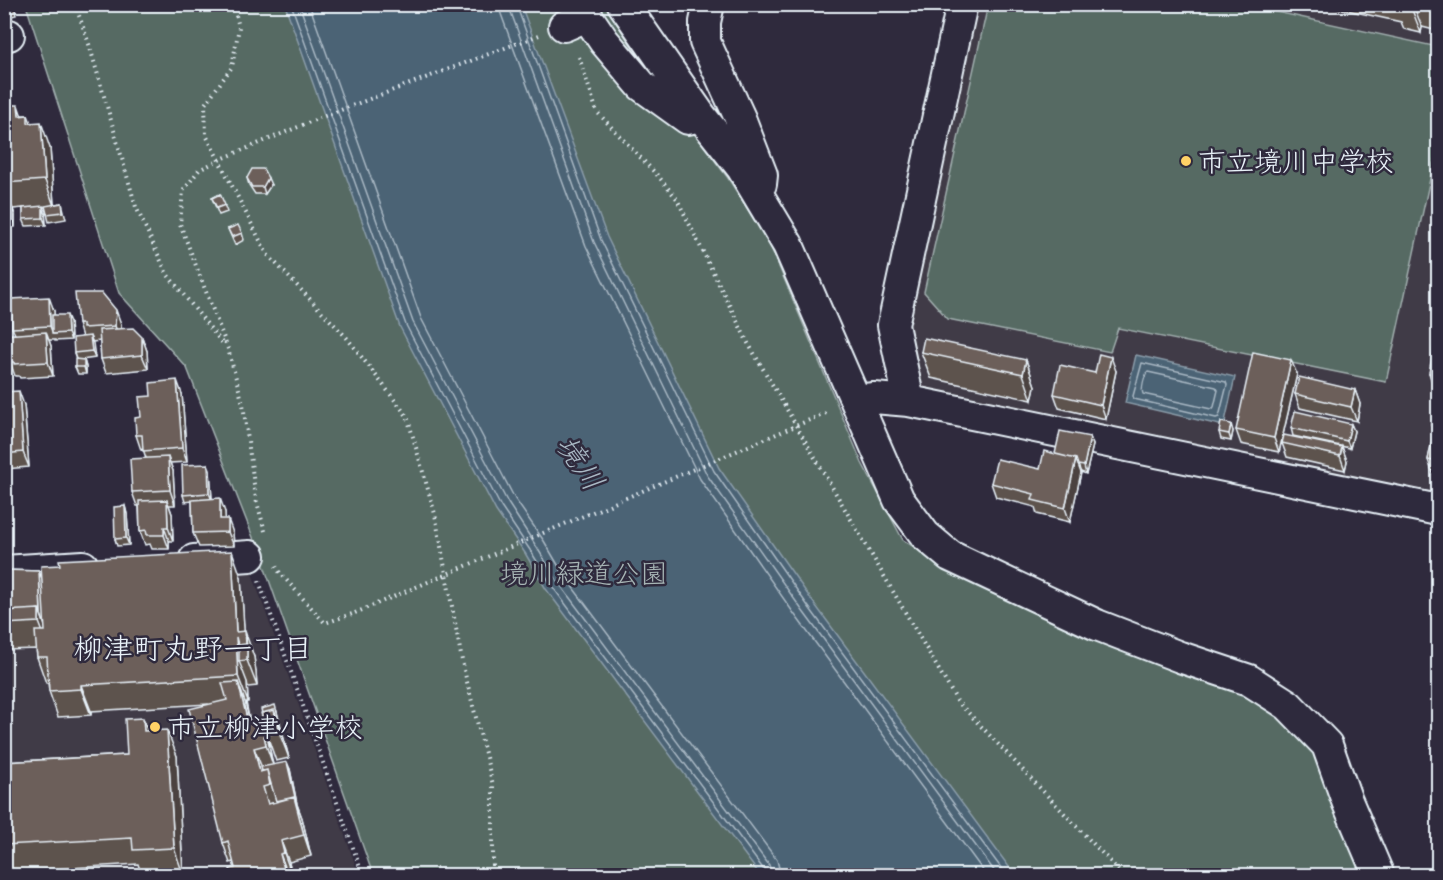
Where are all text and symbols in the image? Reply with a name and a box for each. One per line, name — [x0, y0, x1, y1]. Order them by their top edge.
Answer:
place label: 市立境川中学校 — [1198, 144, 1394, 179]
marker: 市立境川中学校 — [1179, 154, 1193, 168]
water label: 境川 — [547, 428, 613, 498]
park label: 境川緑道公園 — [500, 556, 668, 591]
district label: 柳津町丸野一丁目 — [73, 630, 313, 668]
place label: 市立柳津小学校 — [167, 710, 363, 745]
marker: 市立柳津小学校 — [148, 720, 162, 734]

